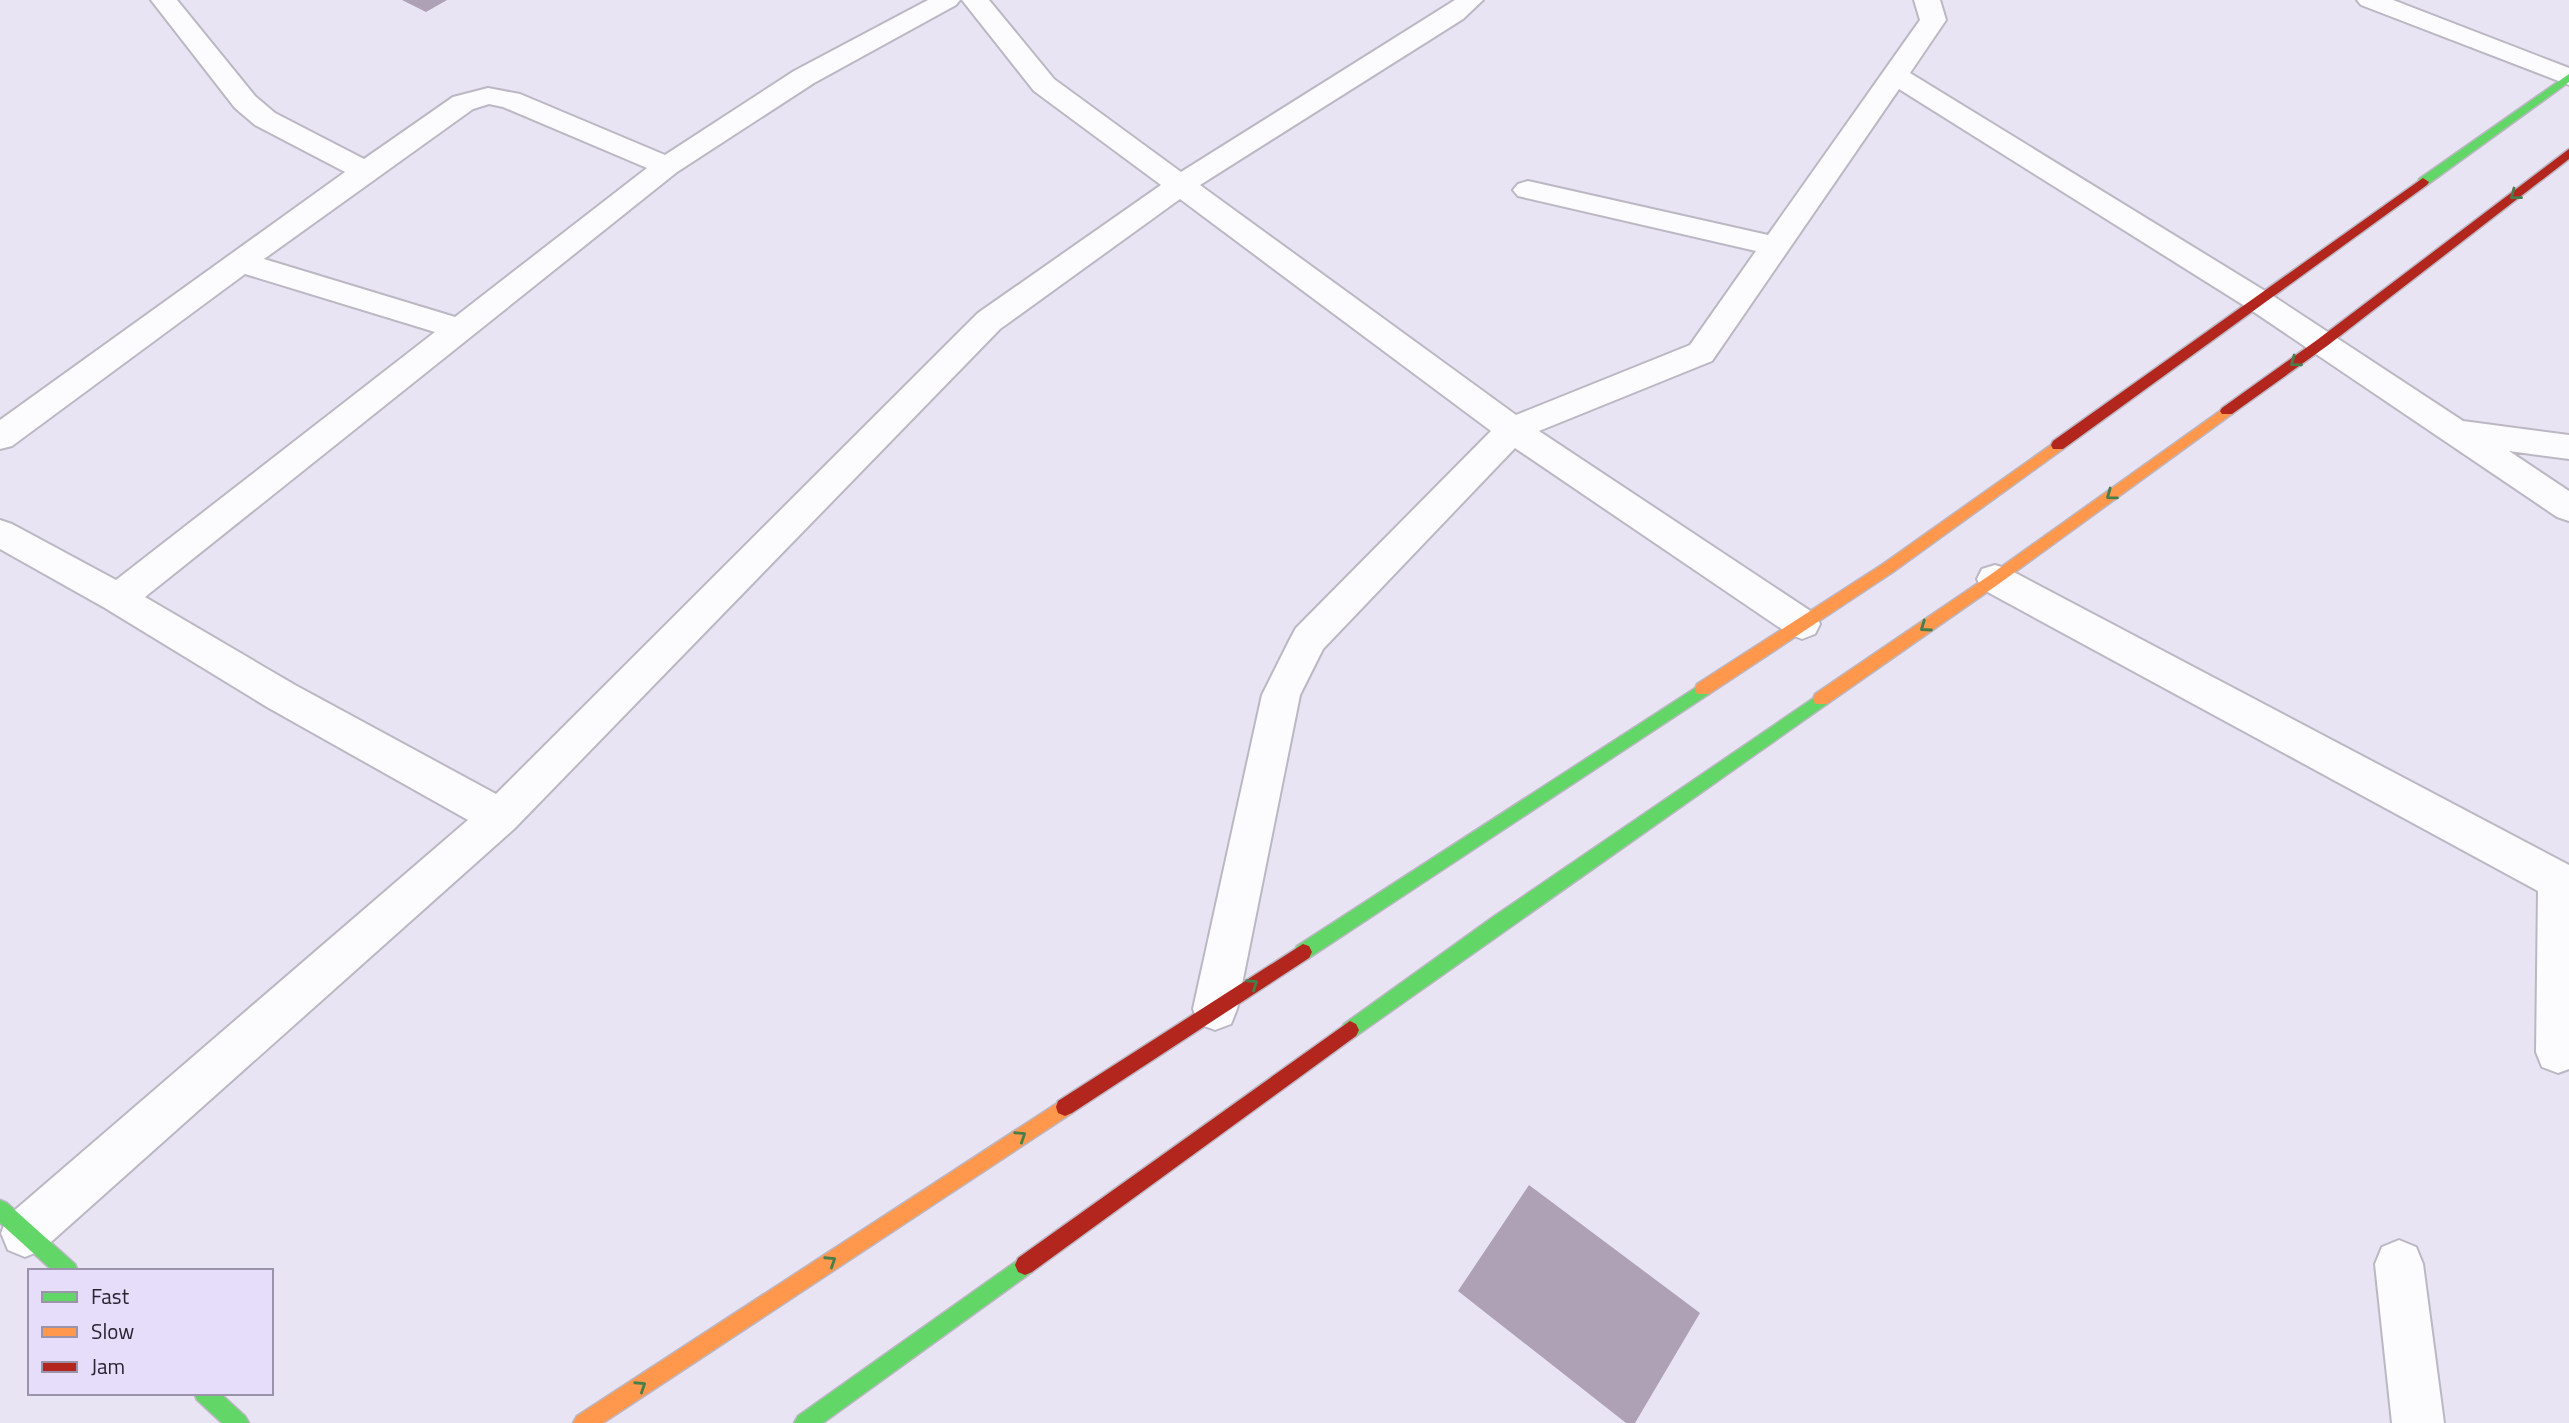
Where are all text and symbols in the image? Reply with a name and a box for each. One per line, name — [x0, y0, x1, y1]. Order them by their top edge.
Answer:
one-way arrow — [2510, 186, 2523, 199]
one-way arrow — [2290, 354, 2303, 366]
one-way arrow — [2106, 487, 2118, 500]
one-way arrow — [1920, 619, 1933, 631]
one-way arrow — [1245, 980, 1258, 993]
one-way arrow — [1014, 1131, 1027, 1144]
one-way arrow — [823, 1256, 836, 1269]
legend — [28, 1269, 273, 1395]
text: Fast — [91, 1280, 130, 1312]
text: Slow — [91, 1315, 134, 1347]
text: Jam — [91, 1350, 125, 1382]
one-way arrow — [633, 1381, 646, 1394]

